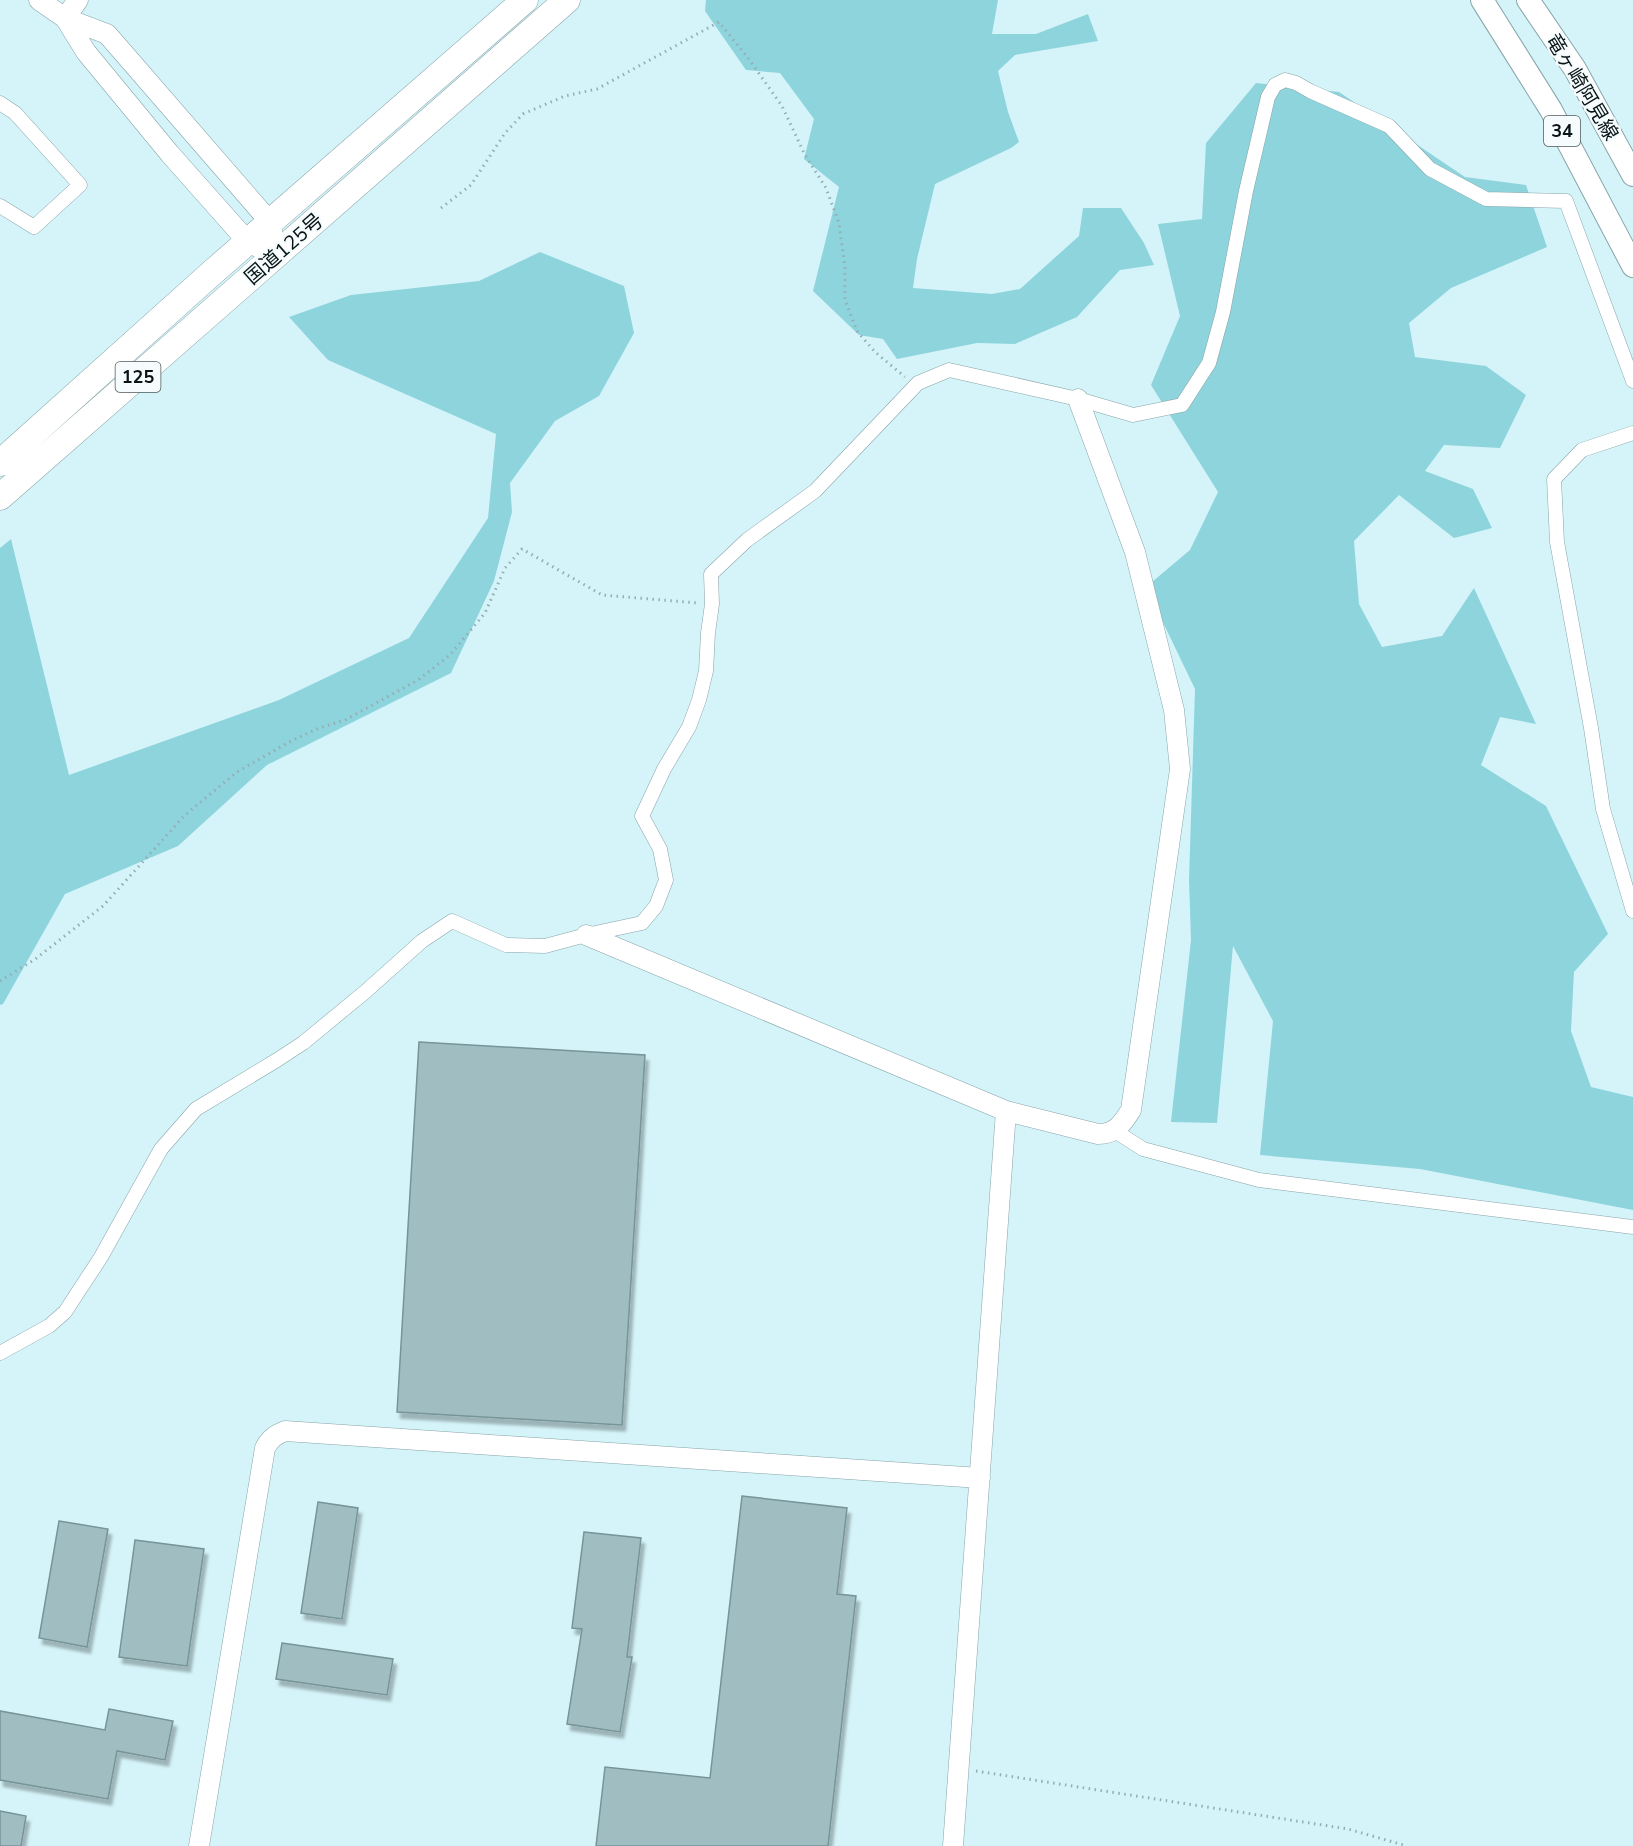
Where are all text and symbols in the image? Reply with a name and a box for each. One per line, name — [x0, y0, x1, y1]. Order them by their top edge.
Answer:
street label: 竜ヶ崎阿見線 — [1540, 29, 1624, 145]
road number: 34 — [1544, 116, 1580, 146]
street label: 国道125号 — [239, 207, 329, 291]
road number: 125 — [116, 362, 160, 392]

